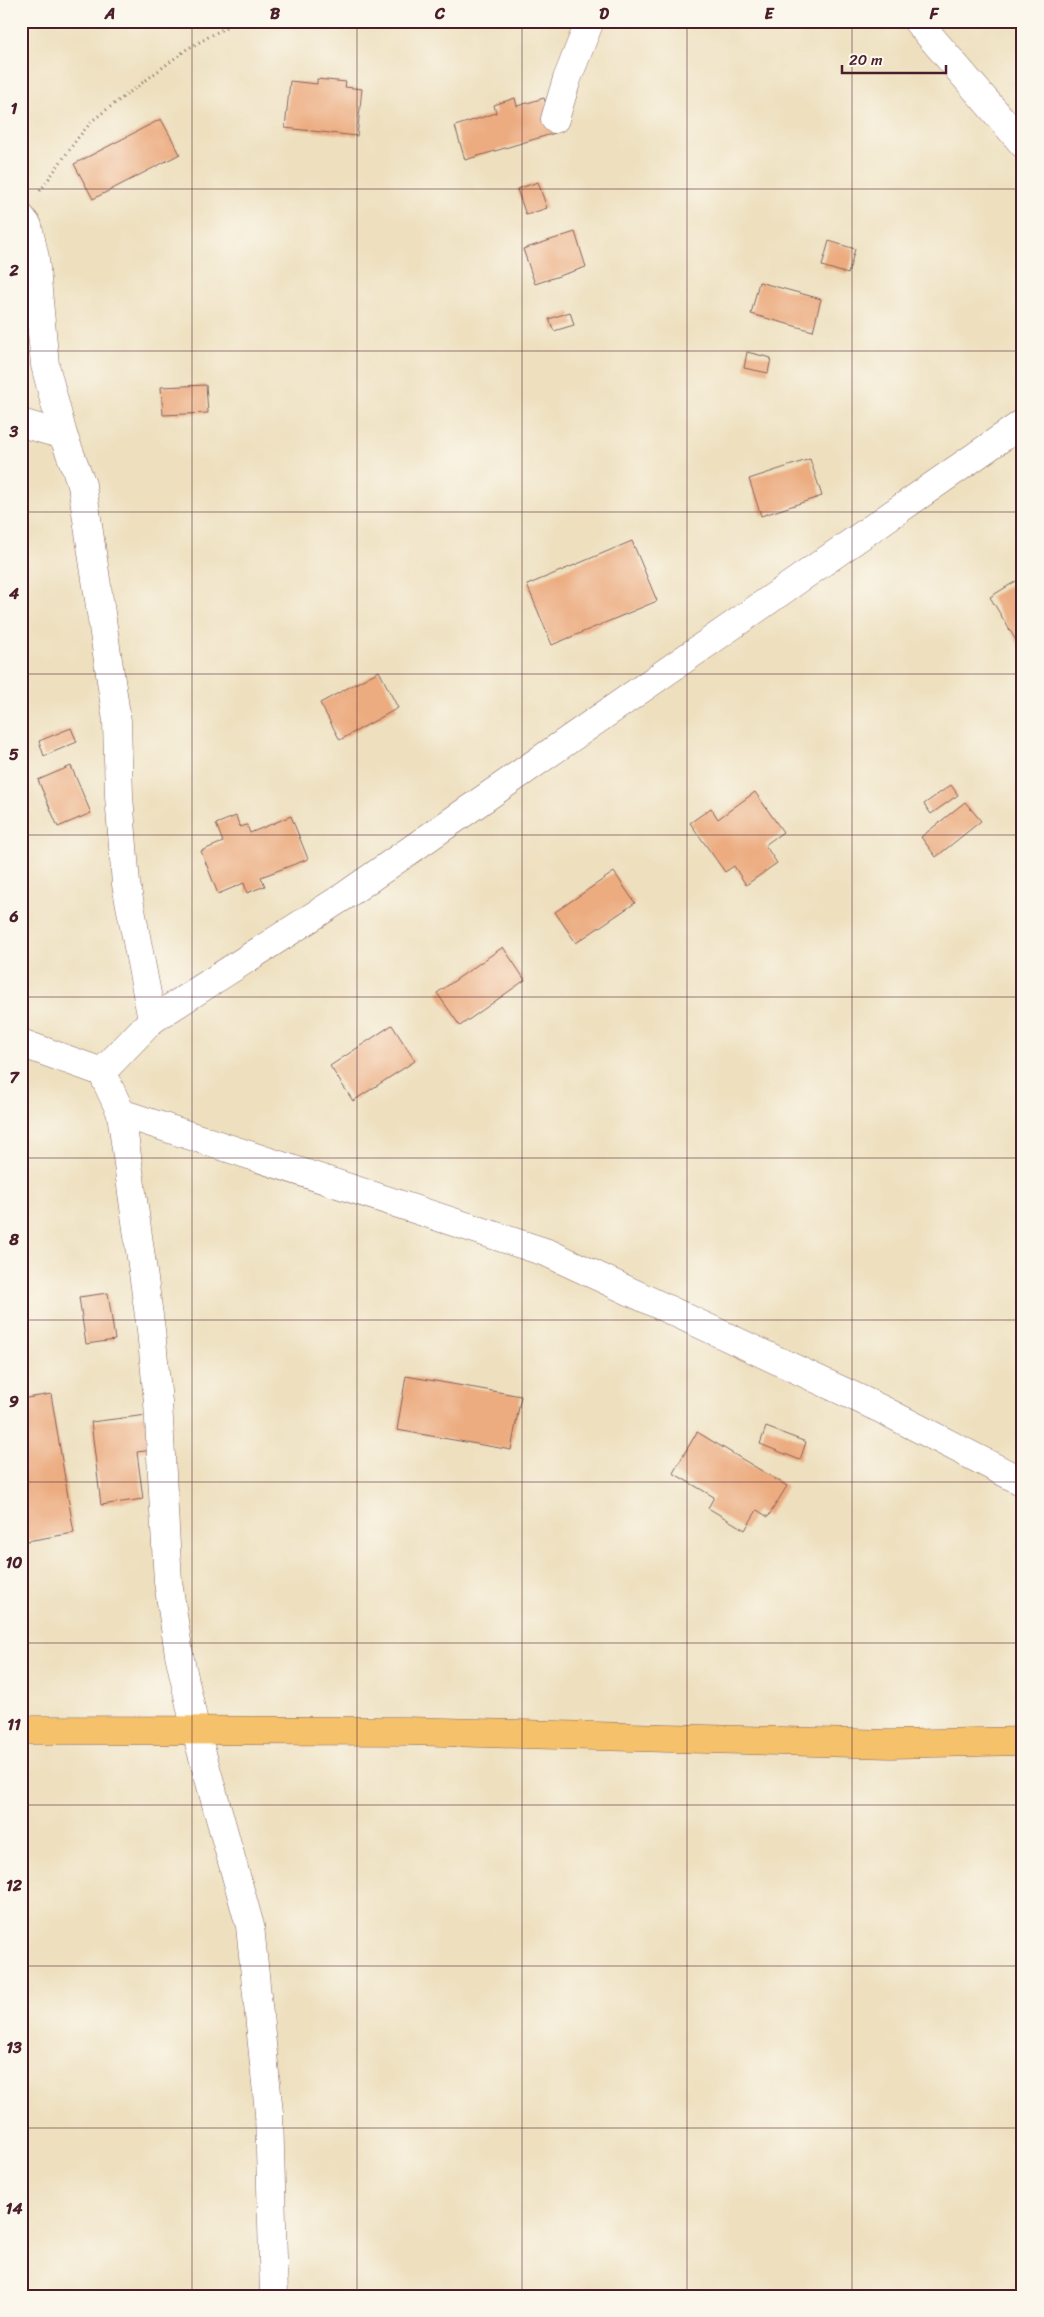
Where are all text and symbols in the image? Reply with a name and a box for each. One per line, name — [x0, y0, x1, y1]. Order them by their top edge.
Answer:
text: A — [104, 0, 115, 28]
text: B — [270, 0, 281, 28]
text: C — [434, 0, 446, 28]
text: D — [599, 0, 609, 28]
text: E — [765, 0, 775, 28]
text: F — [929, 0, 940, 28]
scale bar — [842, 42, 945, 74]
text: 20 m — [849, 47, 883, 73]
text: 1 — [11, 94, 18, 123]
text: 2 — [8, 256, 19, 285]
text: 3 — [9, 417, 19, 446]
text: 4 — [8, 579, 19, 608]
text: 5 — [9, 740, 19, 769]
text: 6 — [8, 902, 19, 931]
text: 7 — [9, 1063, 20, 1092]
text: 8 — [8, 1225, 19, 1254]
text: 9 — [9, 1387, 19, 1416]
text: 10 — [6, 1548, 22, 1577]
text: 11 — [7, 1710, 21, 1739]
text: 12 — [6, 1871, 23, 1900]
text: 13 — [6, 2033, 22, 2062]
text: 14 — [6, 2194, 22, 2223]

